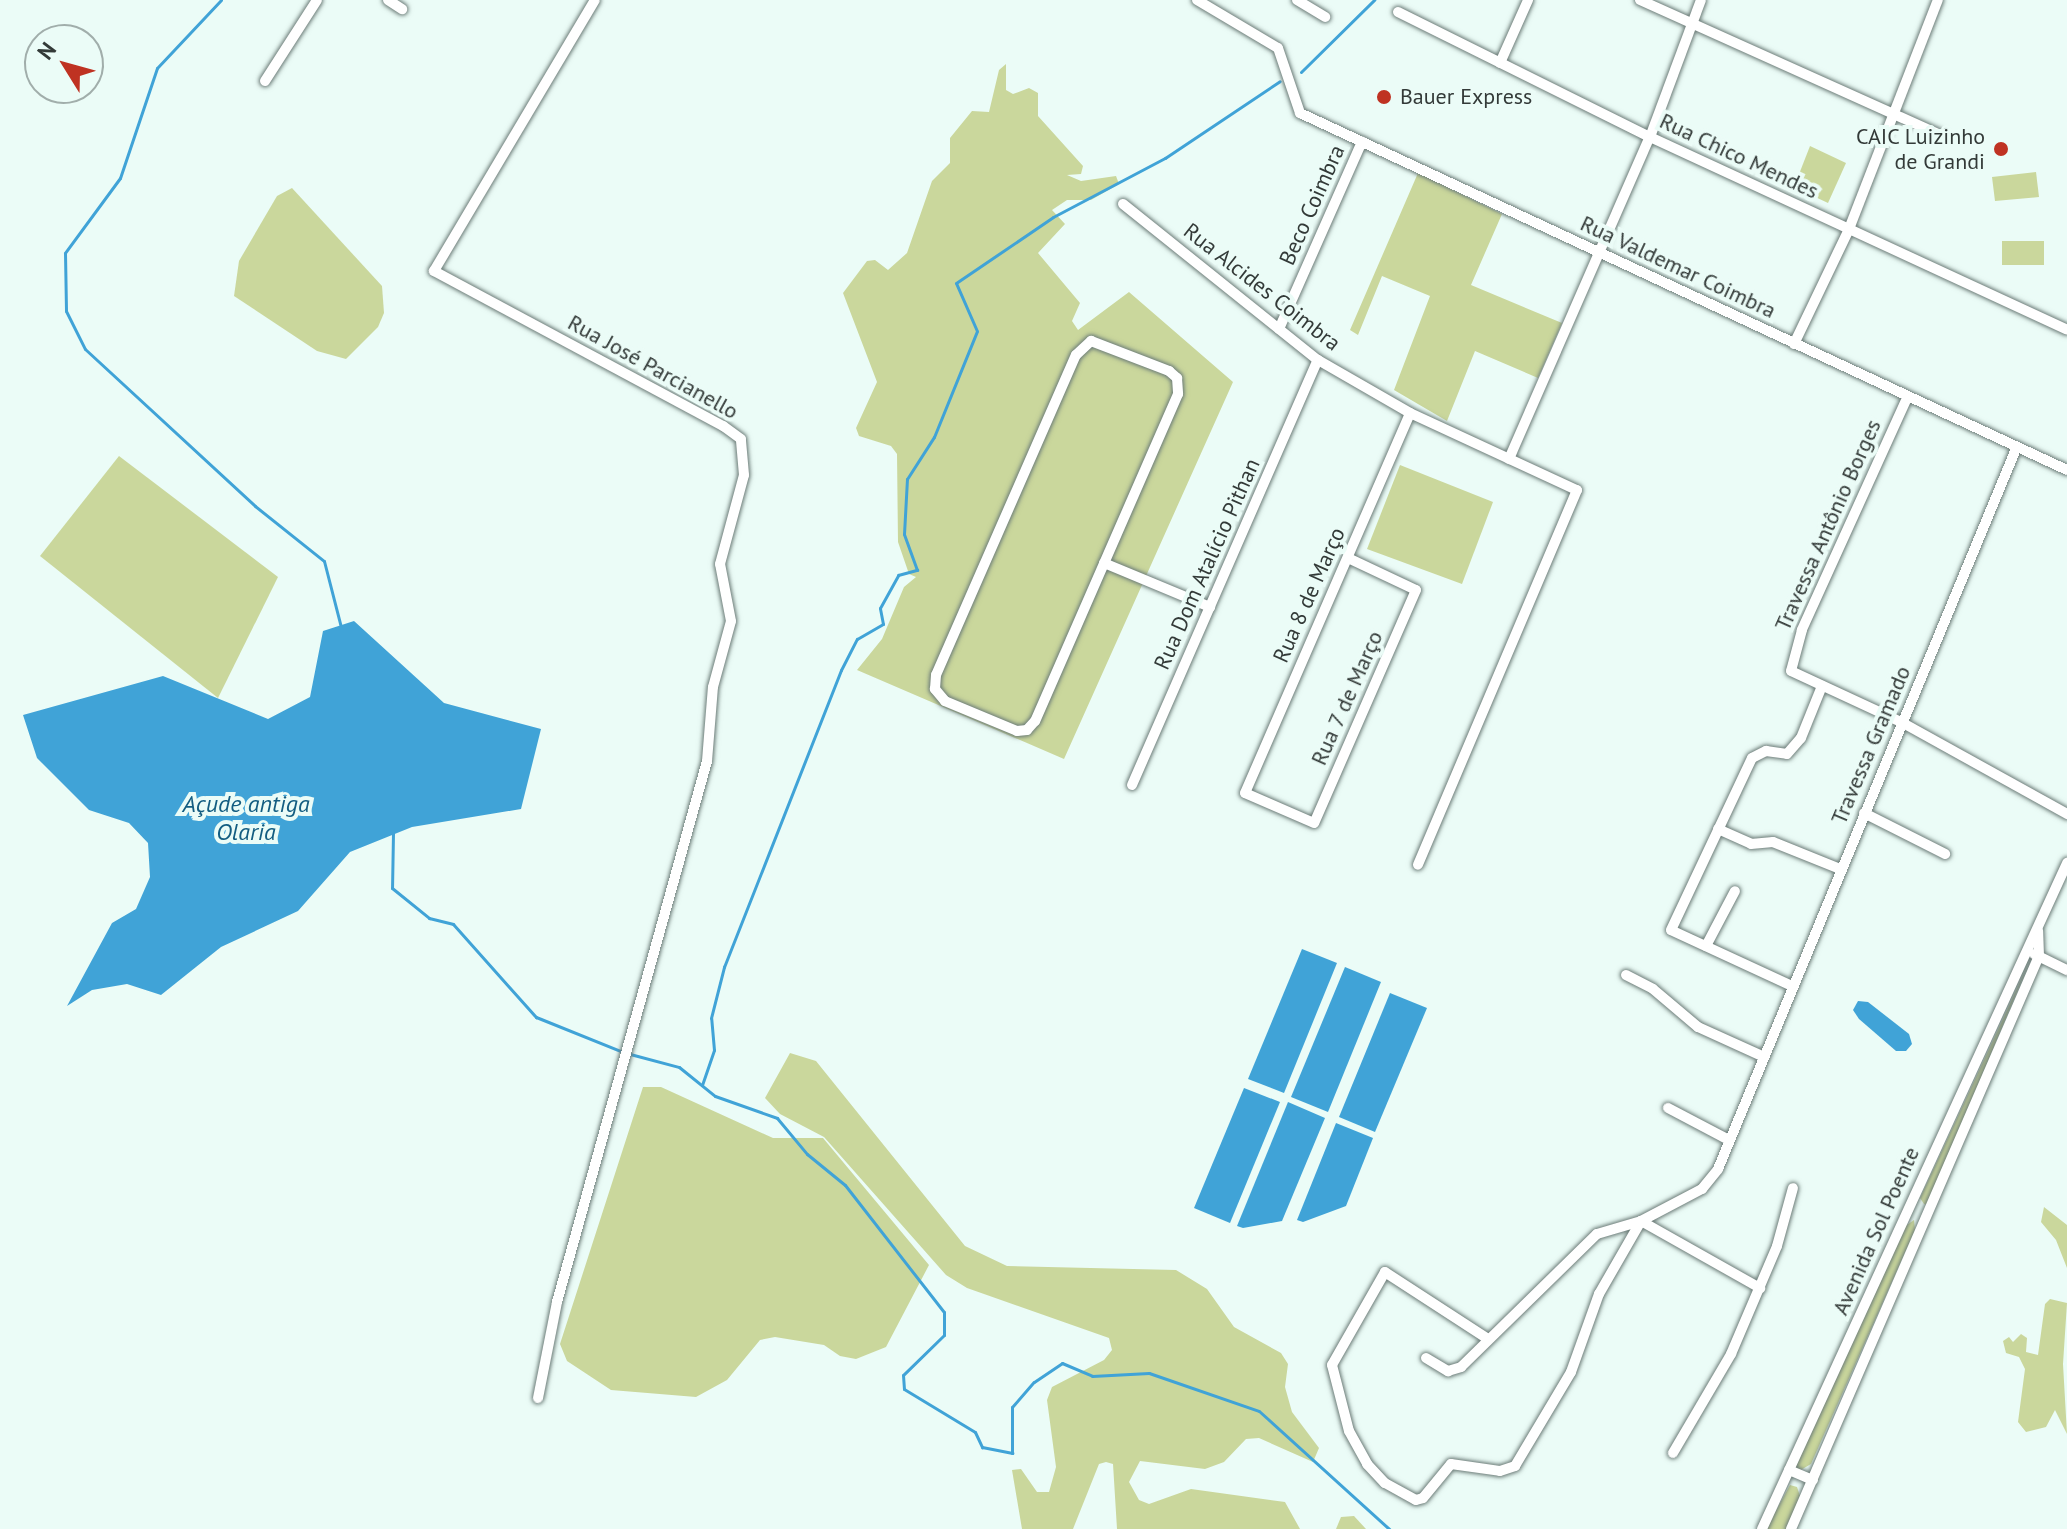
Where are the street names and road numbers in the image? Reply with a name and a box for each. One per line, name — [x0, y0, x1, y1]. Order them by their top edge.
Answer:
street label: Rua Chico Mendes — [1655, 108, 1823, 204]
street label: Beco Coimbra — [1274, 141, 1350, 269]
street label: Rua Valdemar Coimbra — [1576, 210, 1780, 324]
street label: Rua Alcides Coimbra — [1178, 217, 1346, 357]
street label: Rua José Parcianello — [563, 309, 743, 425]
street label: Travessa Antônio Borges — [1769, 415, 1887, 635]
street label: Rua Dom Atalício Pithan — [1148, 454, 1266, 674]
street label: Rua 8 de Março — [1267, 523, 1351, 667]
street label: Rua 7 de Março — [1305, 626, 1389, 770]
street label: Travessa Gramado — [1826, 662, 1916, 828]
street label: Avenida Sol Poente — [1827, 1143, 1925, 1319]

